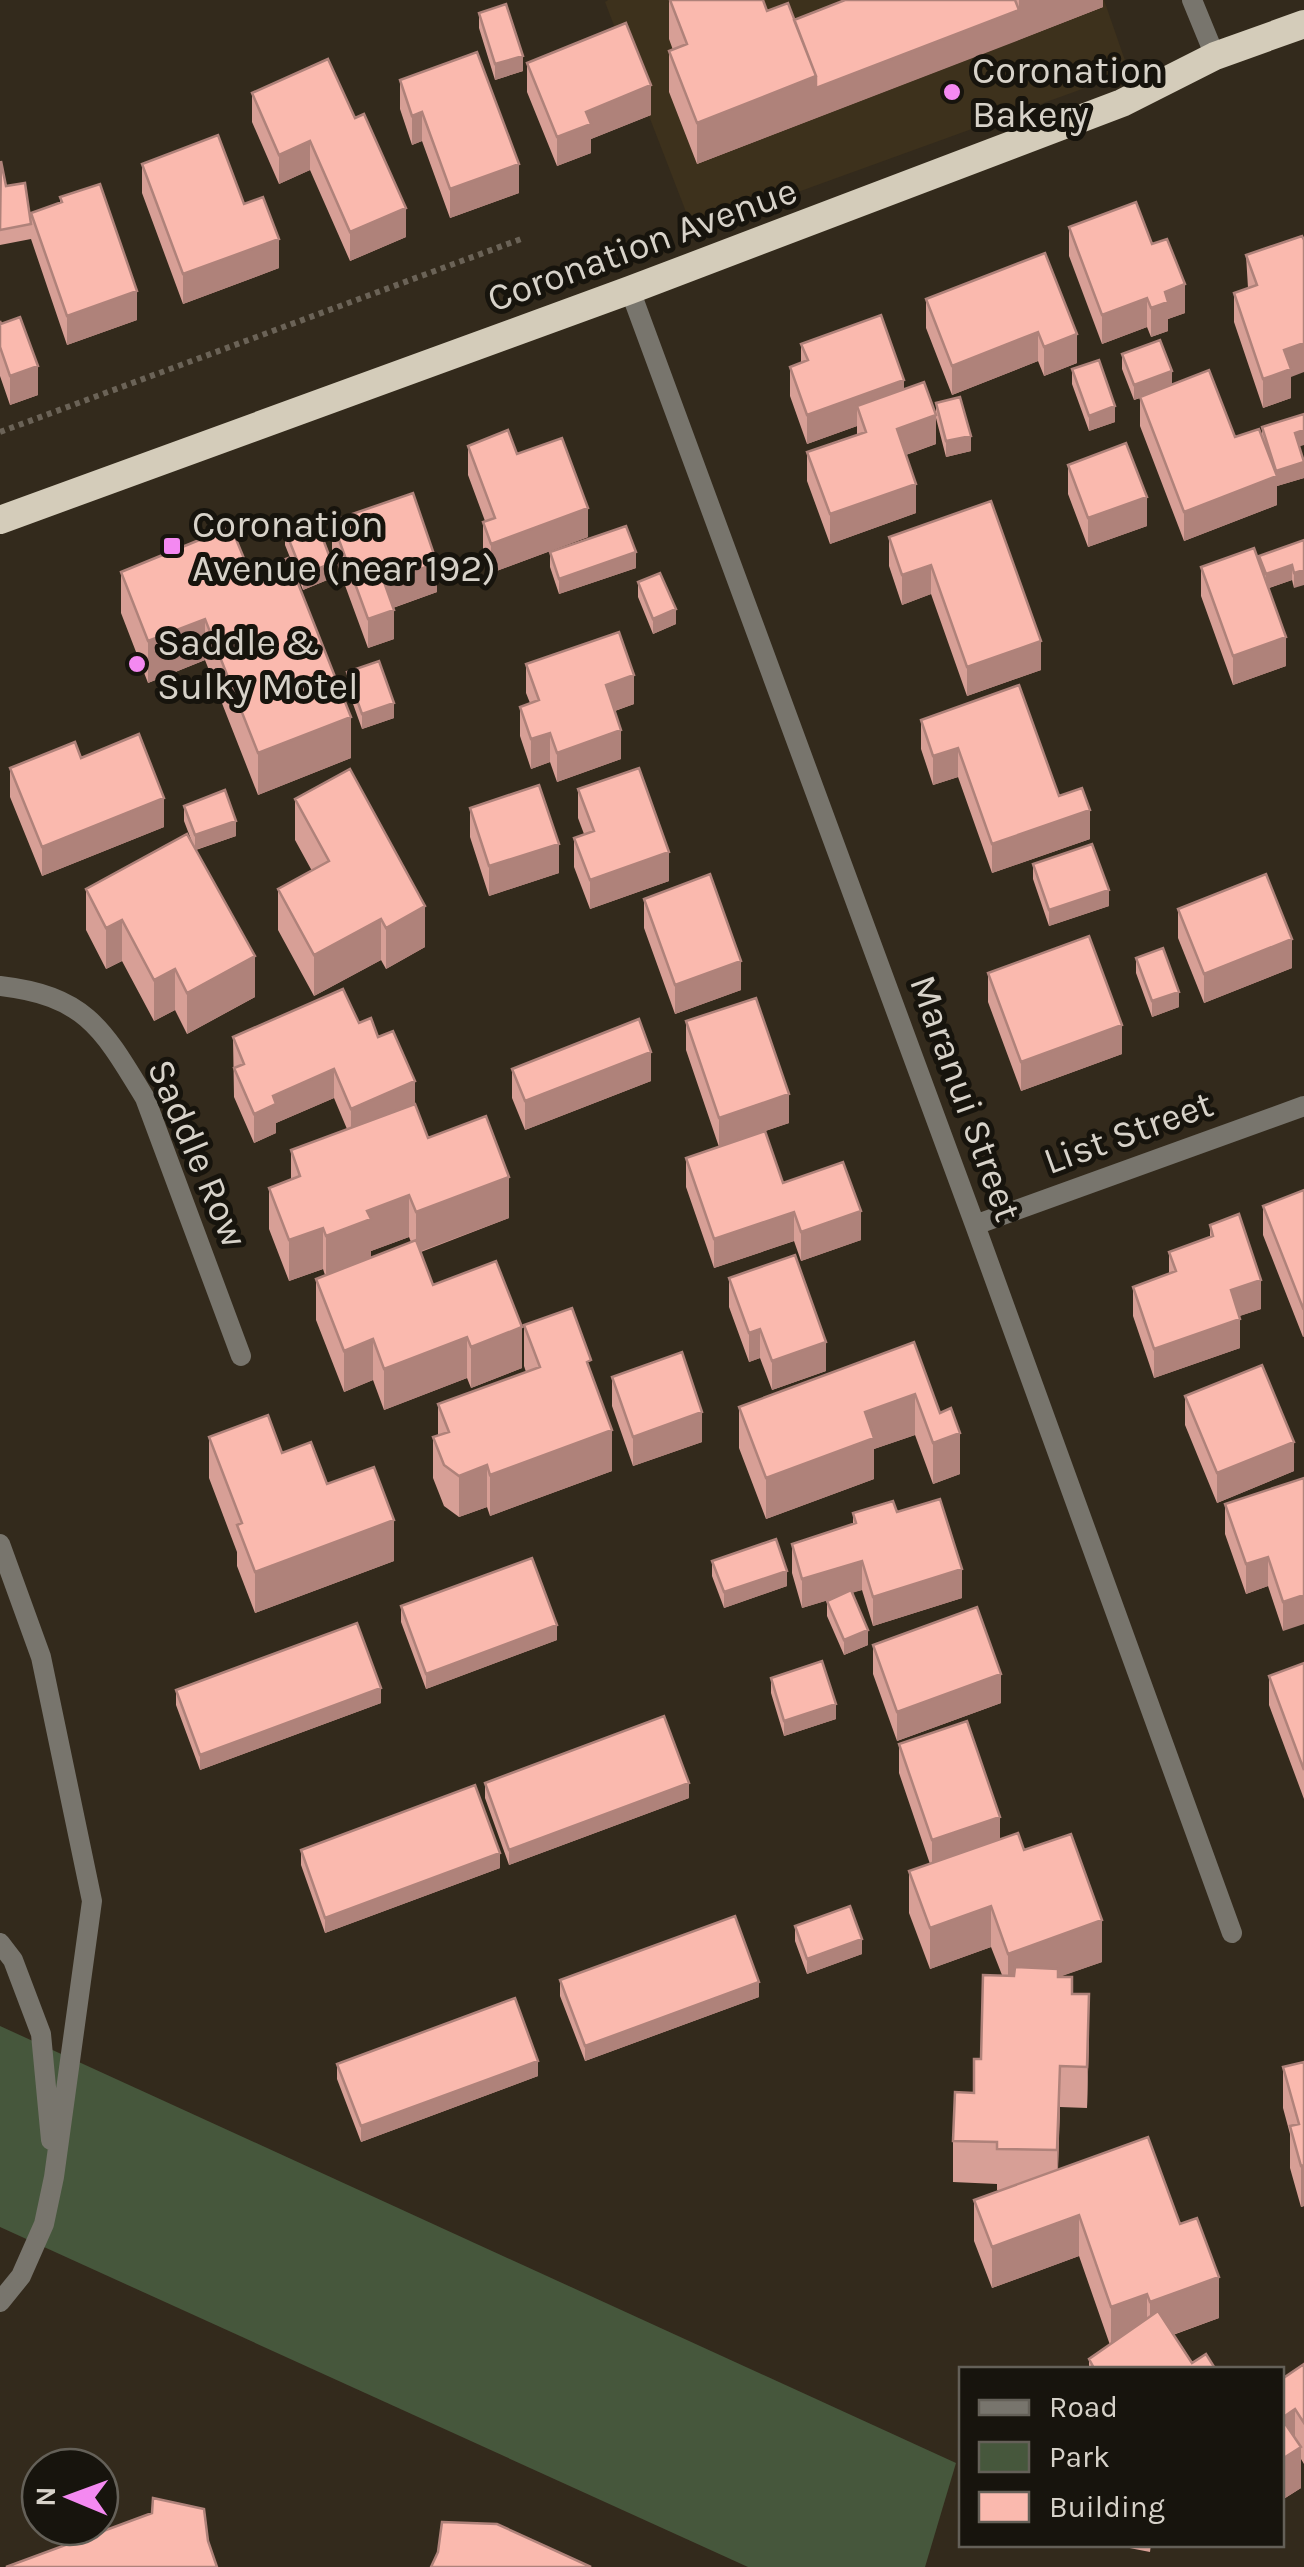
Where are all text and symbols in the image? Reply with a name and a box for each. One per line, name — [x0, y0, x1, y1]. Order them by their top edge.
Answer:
place label: Coronation Bakery — [972, 48, 1164, 137]
marker: Coronation Bakery — [941, 81, 963, 103]
street label: Coronation Avenue — [481, 168, 803, 321]
place label: Coronation Avenue (near 192) — [192, 502, 496, 591]
marker: Coronation Avenue (near 192) — [161, 535, 183, 557]
place label: Saddle & Sulky Motel — [157, 620, 359, 709]
marker: Saddle & Sulky Motel — [126, 653, 148, 675]
street label: Maranui Street — [900, 969, 1031, 1227]
street label: Saddle Row — [138, 1053, 257, 1254]
street label: List Street — [1037, 1081, 1219, 1184]
legend — [959, 2367, 1284, 2547]
text: Road — [1049, 2389, 1118, 2425]
text: Park — [1049, 2439, 1110, 2475]
north arrow — [20, 2447, 120, 2547]
text: N — [29, 2486, 62, 2507]
text: Building — [1049, 2489, 1165, 2525]

